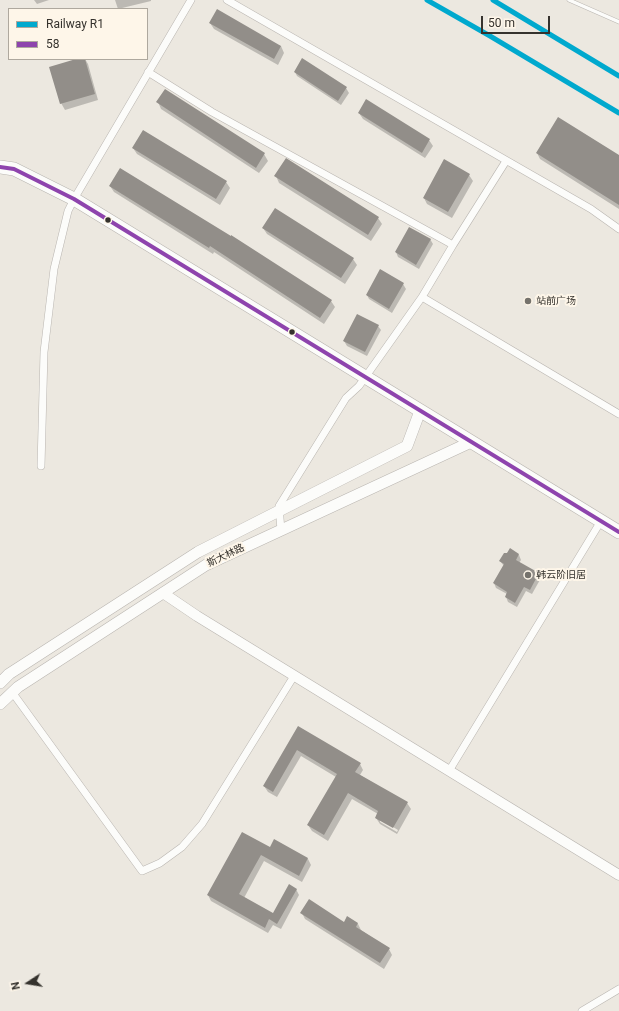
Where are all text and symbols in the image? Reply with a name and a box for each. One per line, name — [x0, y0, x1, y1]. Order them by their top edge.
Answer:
legend — [8, 8, 148, 60]
scale bar — [483, 8, 552, 34]
text: 50 m — [488, 16, 515, 30]
text: Railway R1 — [46, 17, 104, 31]
text: 58 — [46, 37, 60, 51]
unlabelled marker — [103, 215, 113, 225]
place label: 站前广场 — [536, 295, 576, 307]
marker: 站前广场 — [523, 296, 533, 306]
unlabelled marker — [287, 327, 297, 337]
street label: 斯大林路 — [205, 542, 247, 570]
place label: 韩云阶旧居 — [536, 569, 586, 581]
marker: 韩云阶旧居 — [523, 570, 533, 580]
north arrow — [8, 963, 48, 1003]
text: N — [9, 980, 23, 991]

